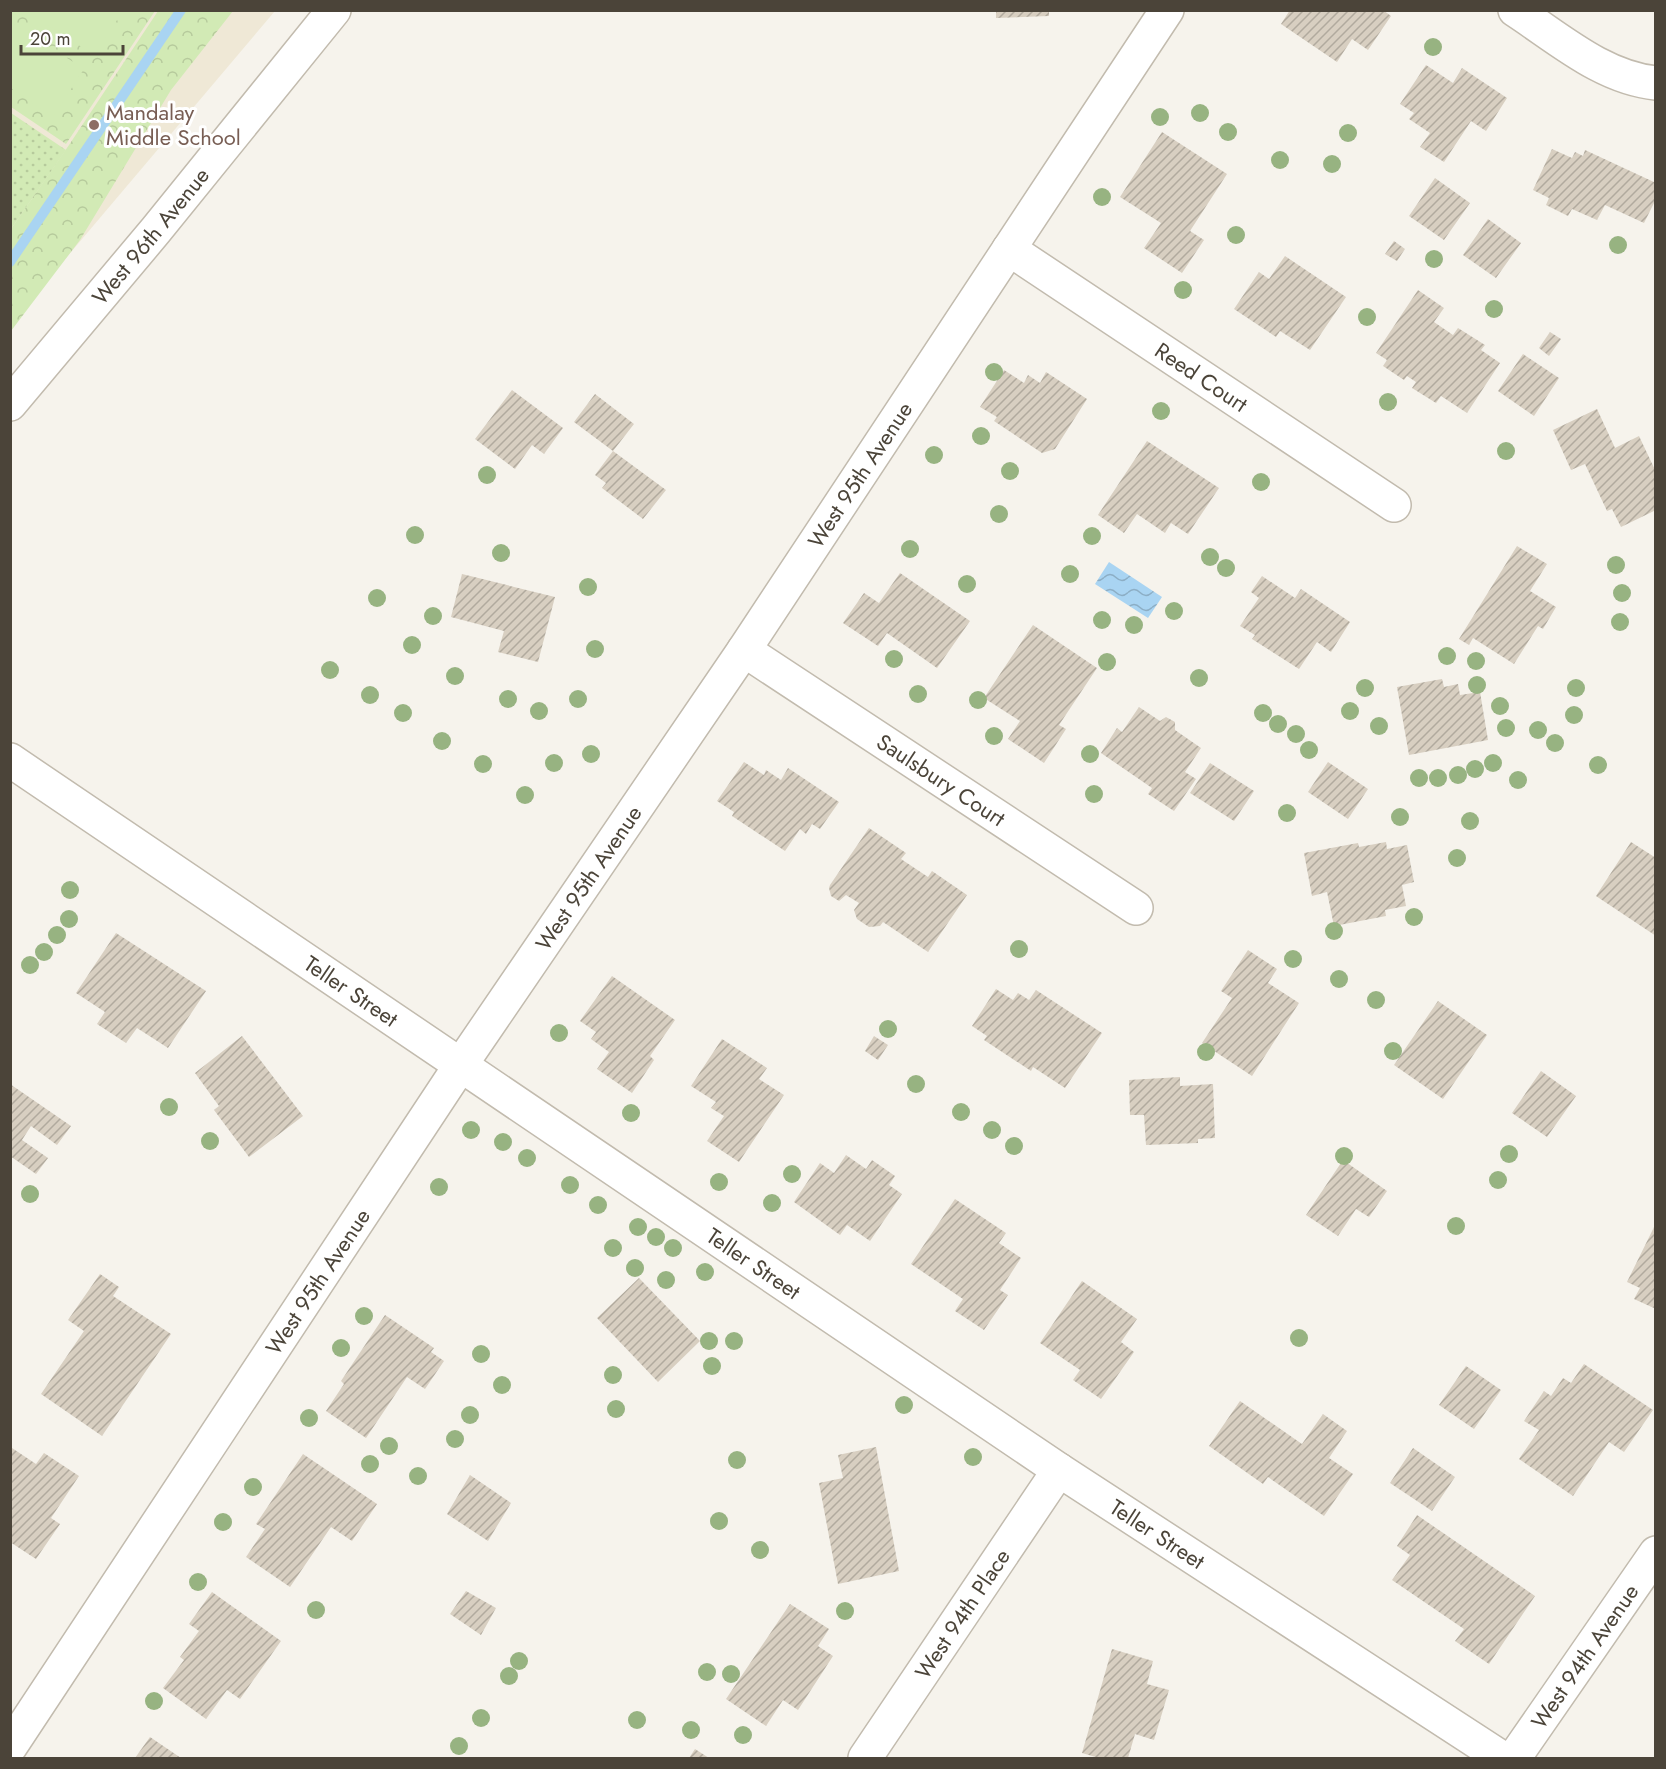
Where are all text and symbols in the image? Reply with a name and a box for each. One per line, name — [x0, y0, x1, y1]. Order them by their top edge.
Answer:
scale bar — [21, 18, 123, 56]
text: 20 m — [30, 26, 70, 52]
place label: Mandalay Middle School — [106, 96, 241, 153]
marker: Mandalay Middle School — [87, 118, 101, 132]
street label: West 96th Avenue — [84, 160, 217, 311]
street label: Reed Court — [1149, 334, 1255, 420]
street label: West 95th Avenue — [800, 395, 920, 554]
street label: Saulsbury Court — [870, 726, 1012, 834]
street label: West 95th Avenue — [527, 799, 649, 957]
street label: Teller Street — [298, 948, 405, 1035]
street label: West 95th Avenue — [258, 1202, 378, 1361]
street label: Teller Street — [700, 1220, 808, 1307]
street label: Teller Street — [1104, 1491, 1212, 1577]
street label: West 94th Place — [907, 1542, 1018, 1685]
street label: West 94th Avenue — [1523, 1577, 1646, 1735]

